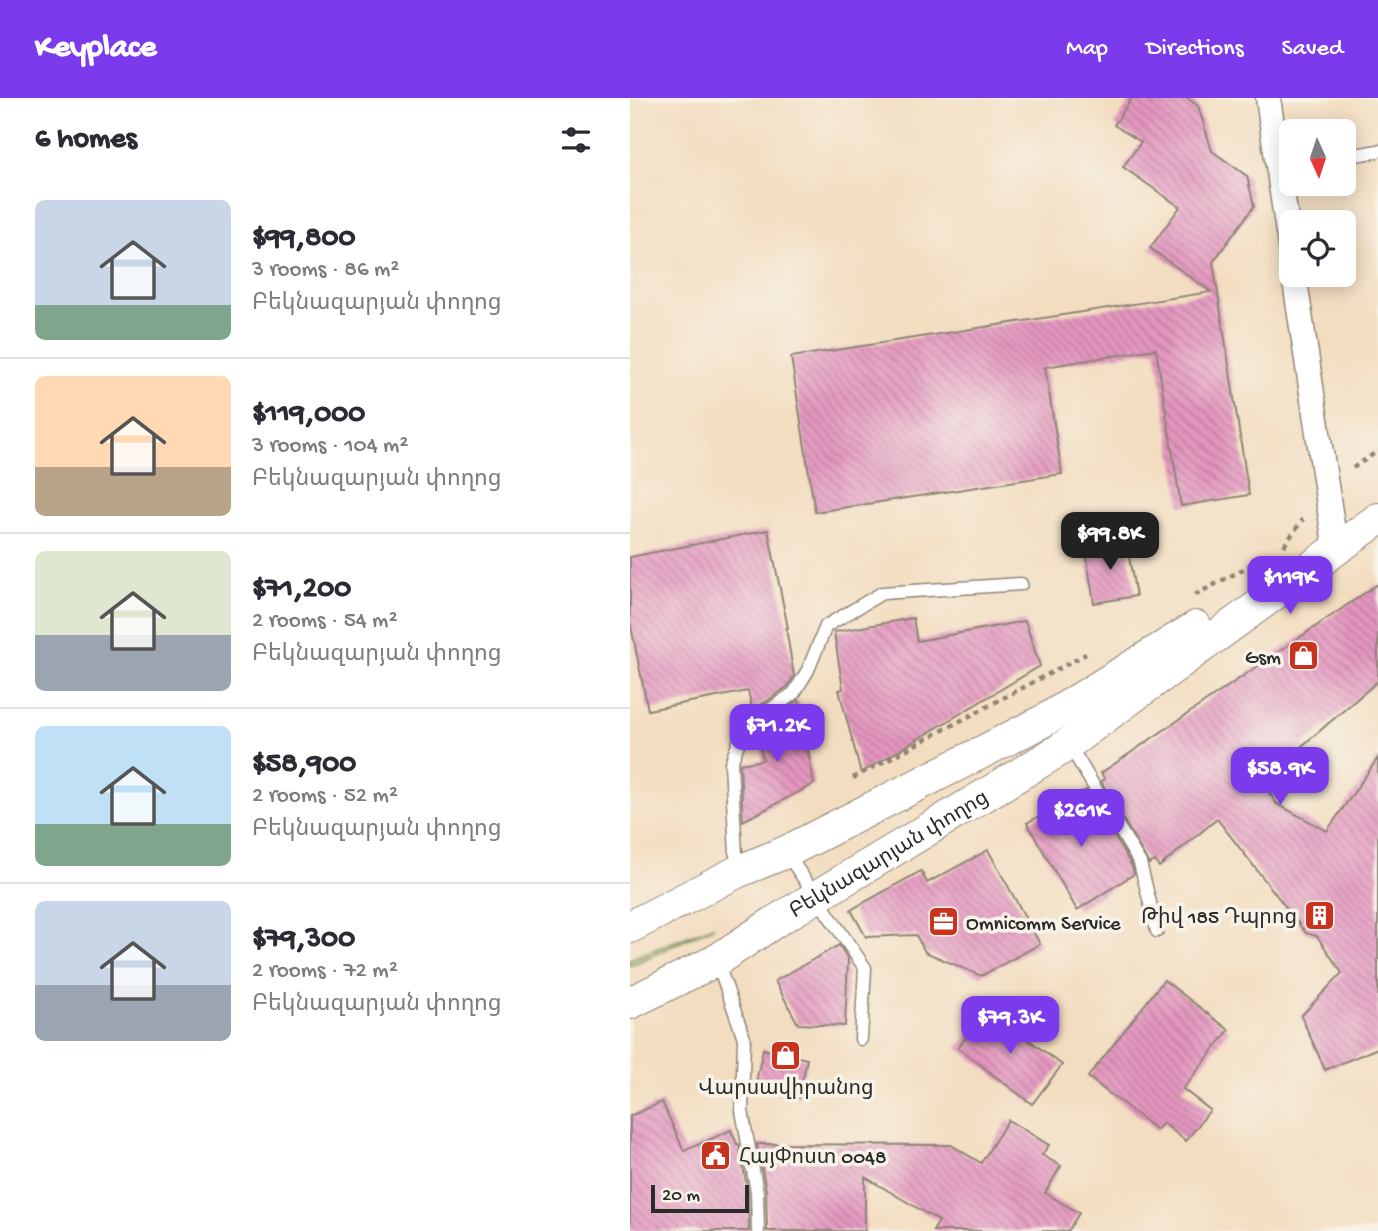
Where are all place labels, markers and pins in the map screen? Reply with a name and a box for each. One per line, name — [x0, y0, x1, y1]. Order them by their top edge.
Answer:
pin: $99.8K — [1053, 512, 1167, 572]
pin: $119K — [1241, 556, 1339, 616]
shop icon: Gsm — [1287, 639, 1321, 673]
place label: Gsm — [1245, 647, 1281, 672]
pin: $71.2K — [720, 704, 834, 764]
pin: $58.9K — [1223, 748, 1337, 807]
pin: $261K — [1032, 790, 1130, 849]
building icon: Թիվ 185 Դպրոց — [1303, 899, 1337, 933]
office icon: Omnicomm Service — [926, 905, 960, 939]
place label: Թիվ 185 Դպրոց — [1141, 906, 1297, 932]
place label: Omnicomm Service — [966, 913, 1122, 938]
pin: $79.3K — [953, 996, 1067, 1056]
shop icon: Վարսավիրանոց — [769, 1038, 803, 1072]
place label: Վարսավիրանոց — [698, 1077, 874, 1103]
public building icon: ՀայՓոստ 0048 — [699, 1139, 733, 1173]
place label: ՀայՓոստ 0048 — [739, 1147, 887, 1172]

